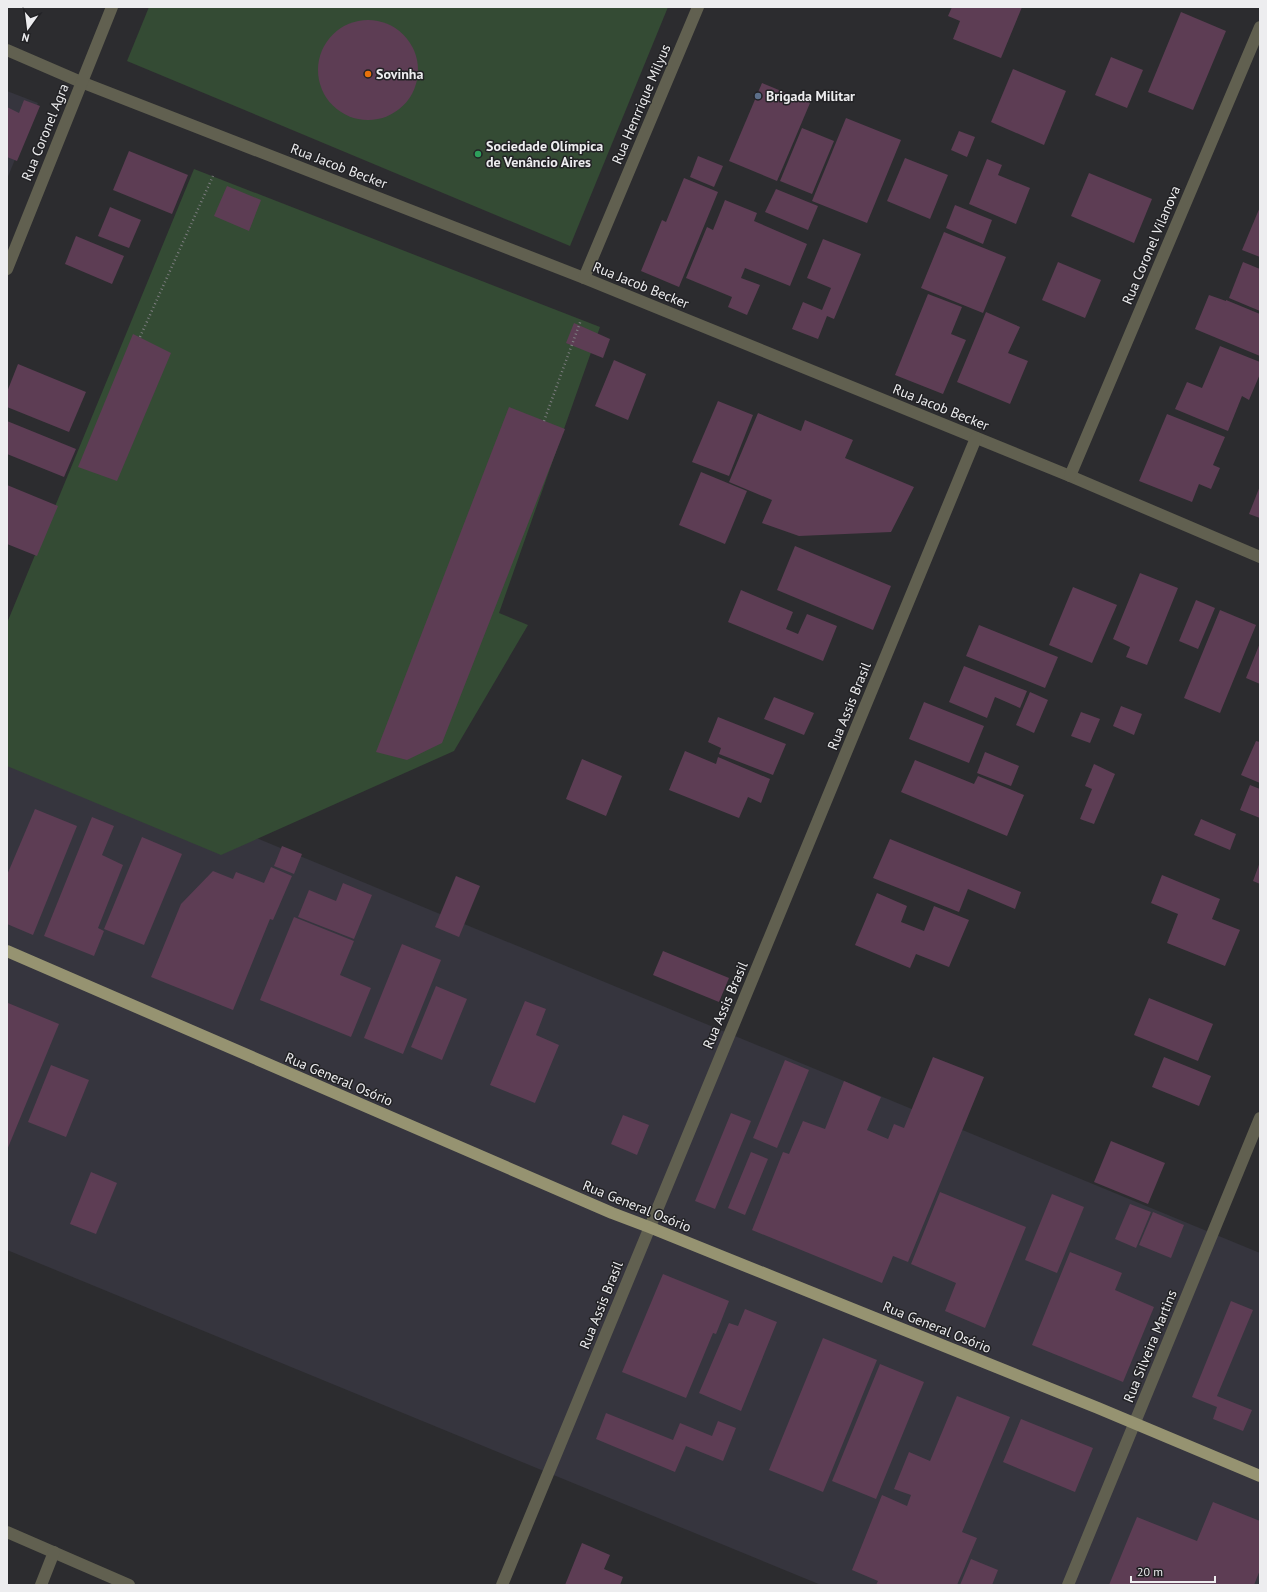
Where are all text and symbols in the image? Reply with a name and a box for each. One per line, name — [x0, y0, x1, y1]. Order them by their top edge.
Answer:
north arrow — [8, 8, 48, 48]
text: N — [20, 30, 31, 45]
street label: Rua Henrrique Milyus — [608, 41, 674, 167]
place label: Sovinha — [376, 65, 423, 83]
marker: Sovinha — [363, 69, 373, 79]
street label: Rua Coronel Agra — [17, 81, 73, 183]
place label: Brigada Militar — [766, 87, 855, 105]
marker: Brigada Militar — [753, 91, 763, 101]
place label: Sociedade Olímpica de Venâncio Aires — [486, 137, 603, 171]
street label: Rua Jacob Becker — [288, 139, 390, 193]
marker: Sociedade Olímpica de Venâncio Aires — [473, 149, 483, 159]
street label: Rua Coronel Vilanova — [1118, 183, 1184, 307]
street label: Rua Jacob Becker — [590, 258, 692, 313]
street label: Rua Jacob Becker — [890, 380, 992, 435]
street label: Rua Assis Brasil — [823, 660, 875, 752]
street label: Rua Assis Brasil — [699, 959, 751, 1051]
street label: Rua General Osório — [282, 1048, 396, 1110]
street label: Rua General Osório — [580, 1176, 694, 1236]
street label: Rua Assis Brasil — [575, 1259, 627, 1351]
street label: Rua Silveira Martins — [1119, 1287, 1181, 1405]
street label: Rua General Osório — [880, 1297, 994, 1357]
scale bar — [1131, 1558, 1215, 1584]
text: 20 m — [1137, 1564, 1163, 1579]

